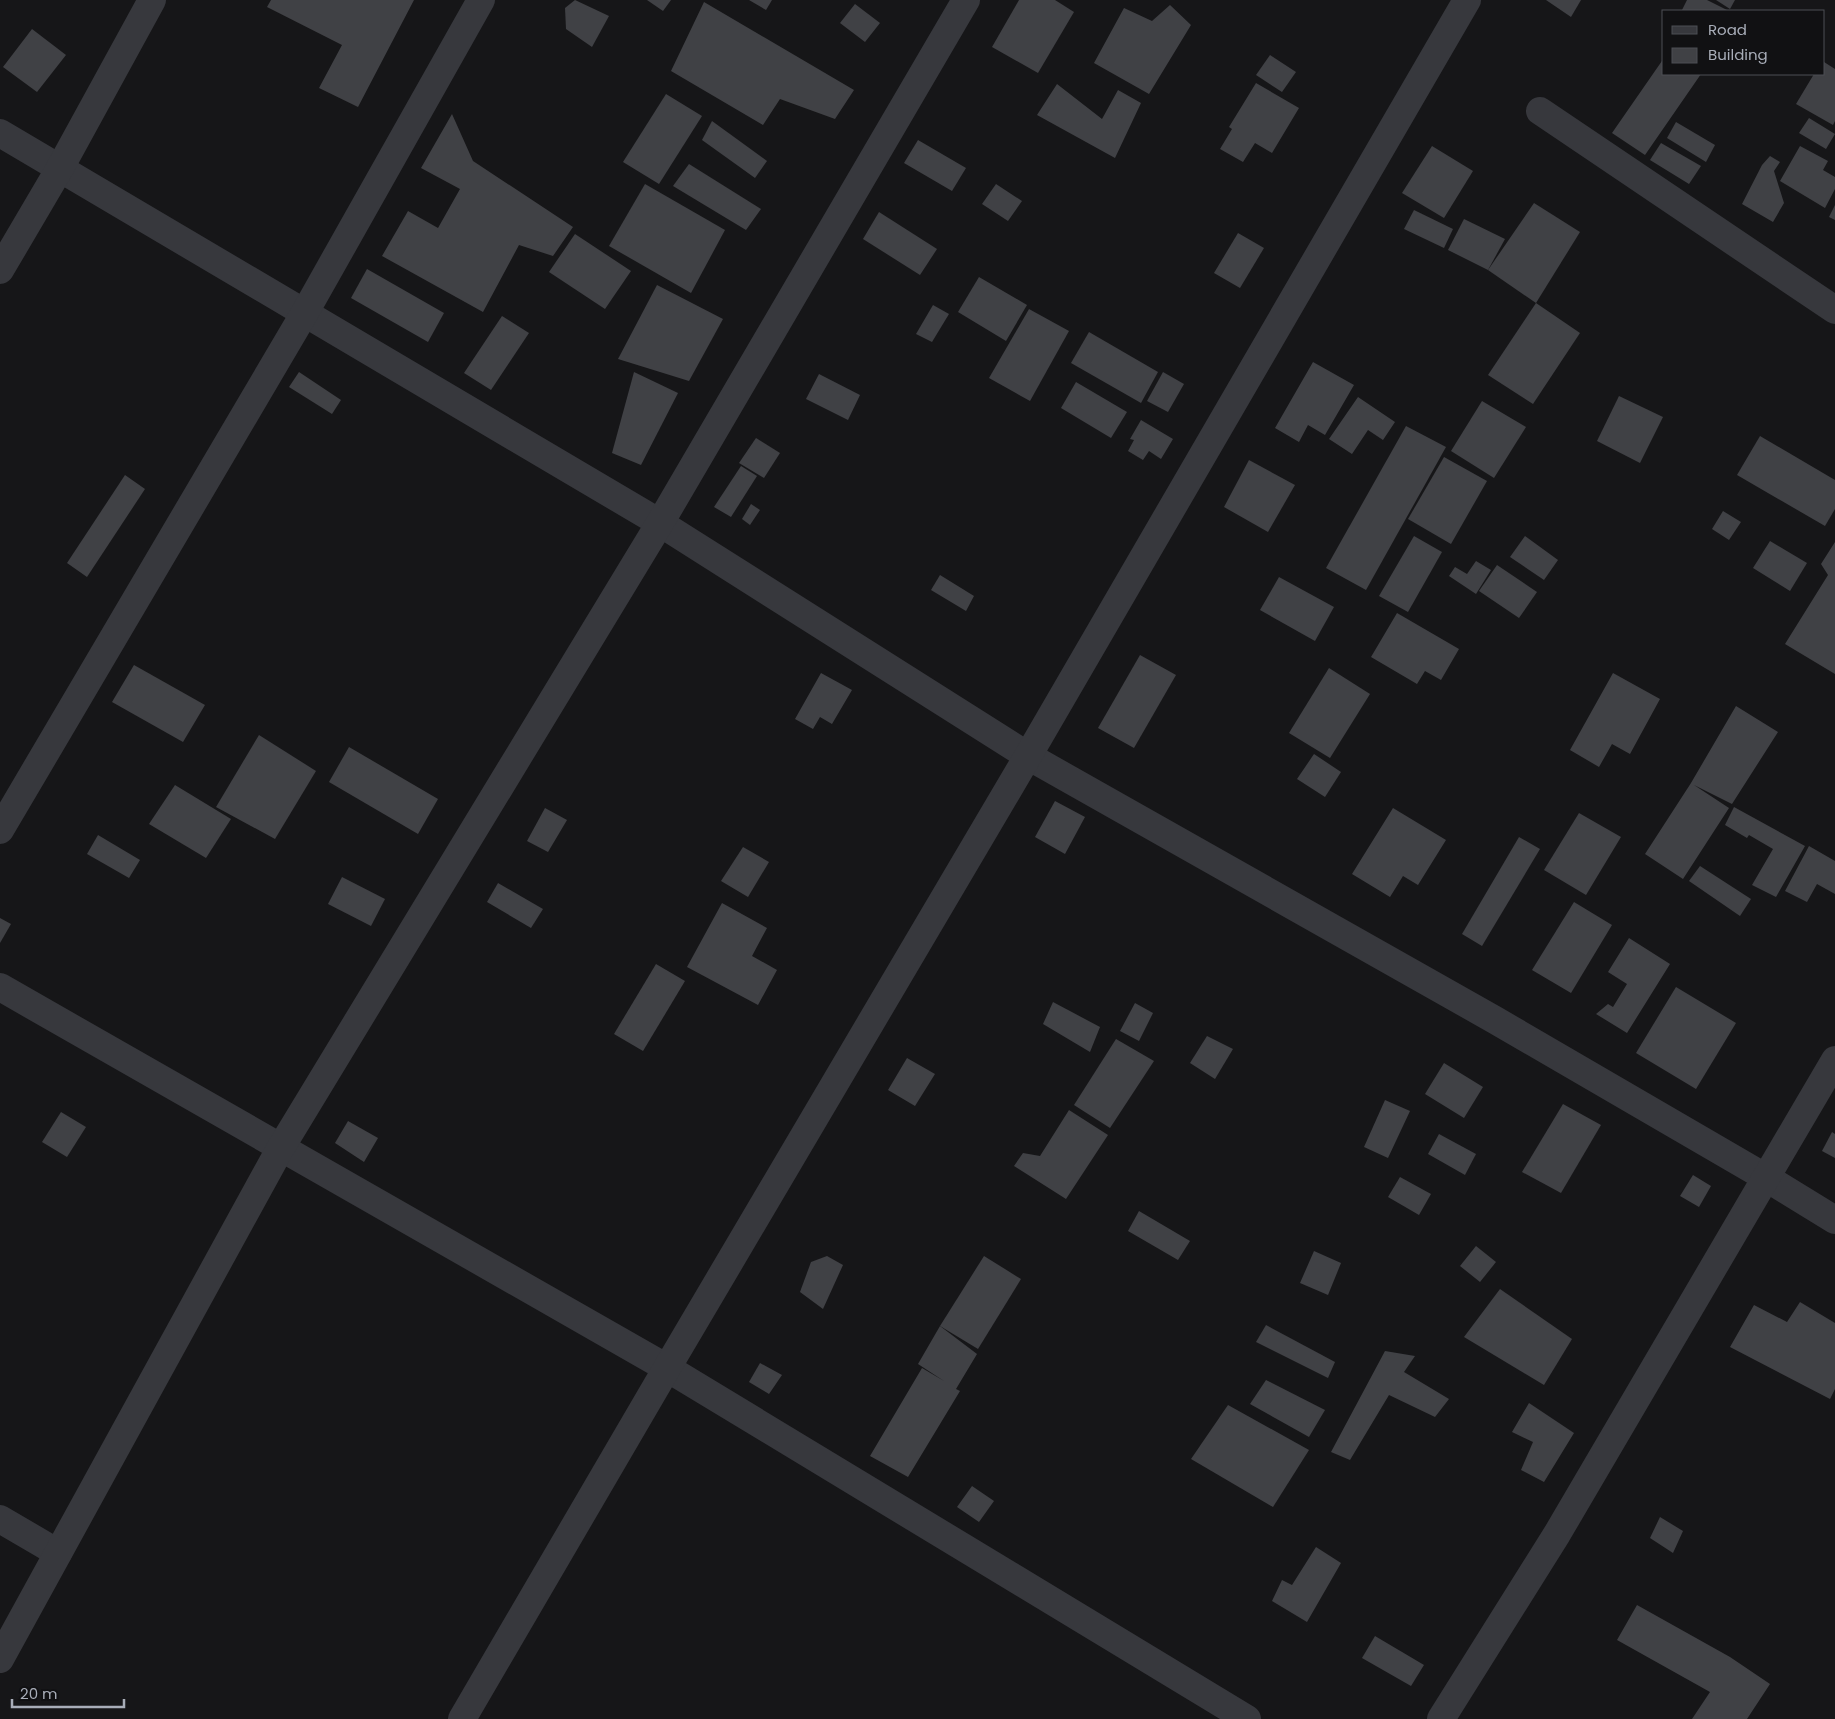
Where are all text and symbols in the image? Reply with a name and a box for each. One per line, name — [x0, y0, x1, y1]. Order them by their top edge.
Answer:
legend — [1662, 10, 1825, 75]
text: Road — [1708, 19, 1747, 40]
text: Building — [1708, 44, 1768, 65]
scale bar — [12, 1676, 125, 1708]
text: 20 m — [20, 1683, 58, 1704]

